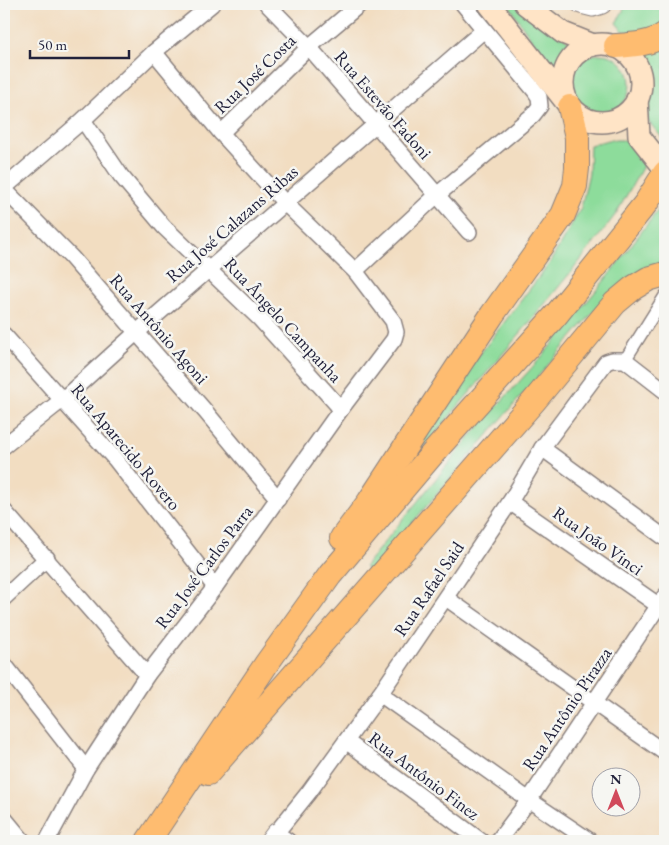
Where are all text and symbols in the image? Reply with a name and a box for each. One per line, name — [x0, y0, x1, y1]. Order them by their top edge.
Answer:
scale bar — [30, 28, 129, 60]
street label: Rua José Costa — [209, 28, 301, 118]
text: 50 m — [38, 35, 67, 54]
street label: Rua Estevão Fadoni — [330, 45, 437, 164]
street label: Rua José Calazans Ribas — [161, 160, 303, 287]
street label: Rua Ângelo Campanha — [219, 252, 348, 388]
street label: Rua Antônio Agoni — [105, 269, 214, 389]
street label: Rua Aparecido Rovero — [67, 378, 186, 515]
street label: Rua José Carlos Parra — [150, 500, 258, 633]
street label: Rua João Vinci — [549, 501, 648, 580]
street label: Rua Rafael Said — [388, 536, 469, 641]
street label: Rua Antônio Pirazza — [517, 642, 617, 775]
street label: Rua Antônio Finez — [364, 726, 484, 825]
north arrow — [592, 768, 642, 818]
text: N — [610, 770, 622, 788]

